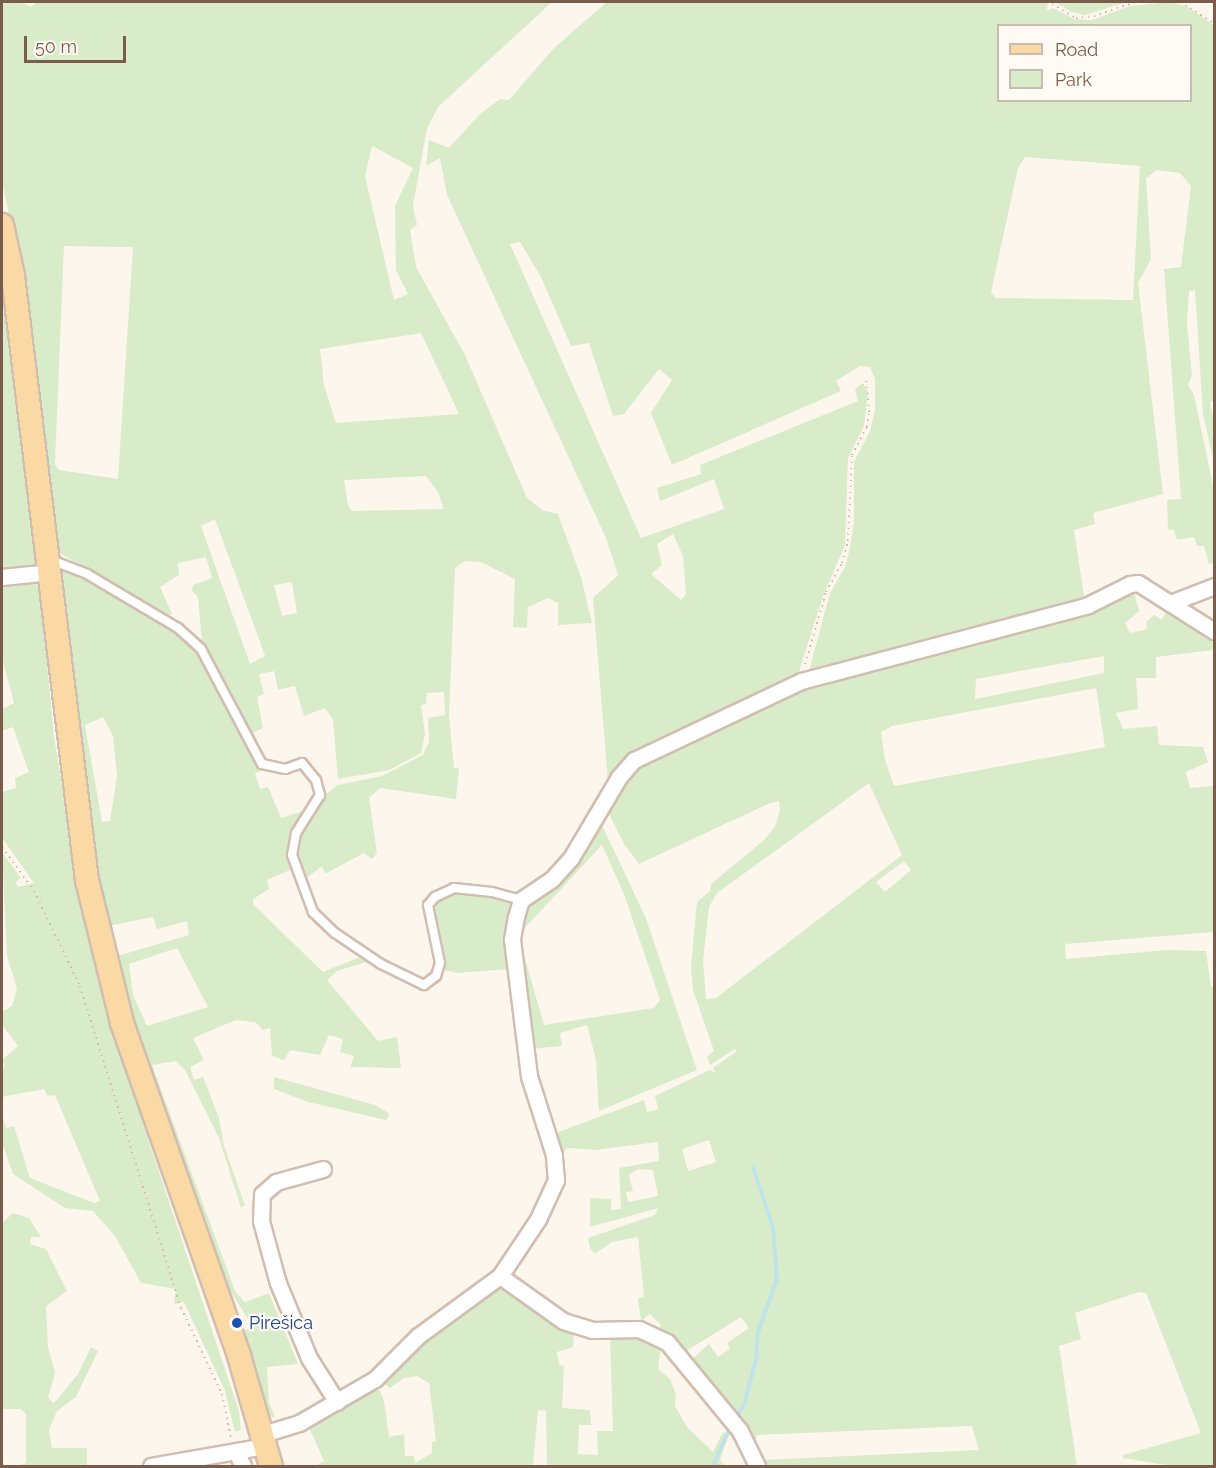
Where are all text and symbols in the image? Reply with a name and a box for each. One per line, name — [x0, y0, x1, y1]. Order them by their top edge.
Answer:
scale bar — [27, 24, 129, 62]
legend — [997, 24, 1192, 102]
text: 50 m — [35, 36, 77, 57]
text: Road — [1055, 39, 1098, 60]
text: Park — [1055, 69, 1092, 90]
place label: Pirešica — [249, 1312, 313, 1334]
marker: Pirešica — [230, 1316, 244, 1330]

